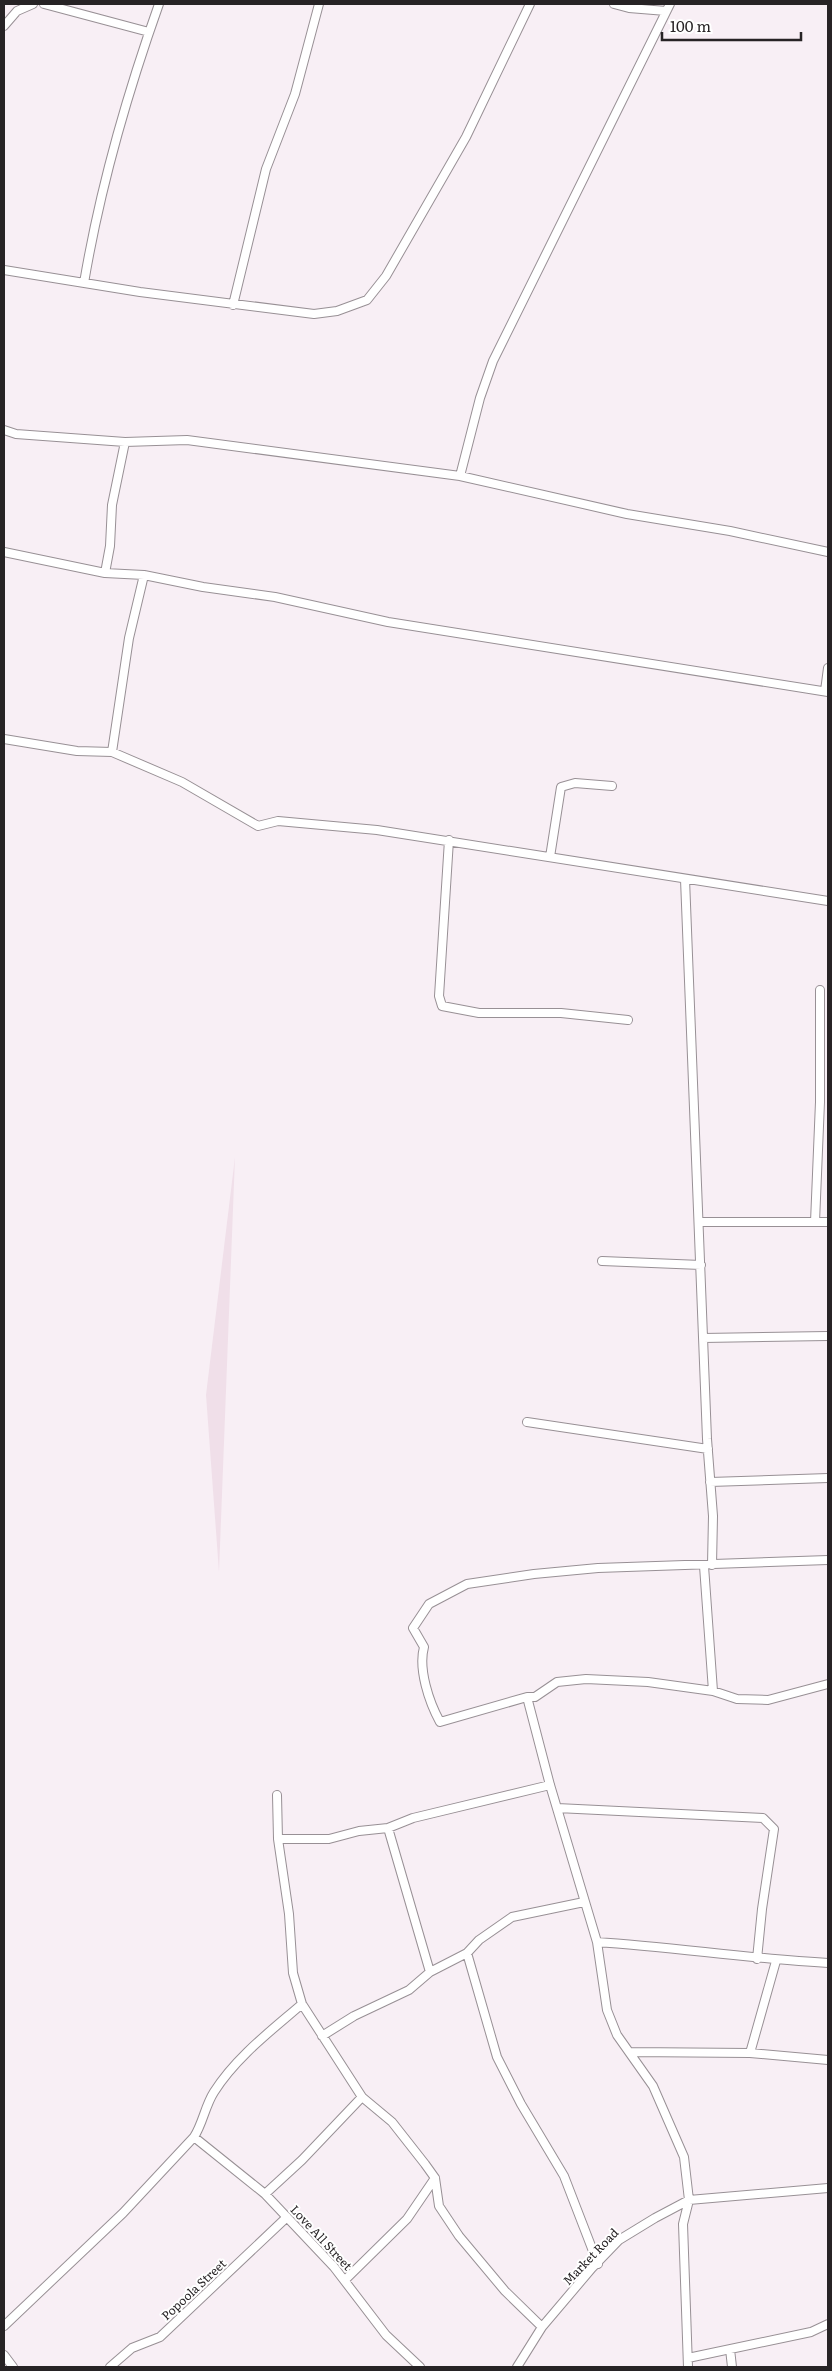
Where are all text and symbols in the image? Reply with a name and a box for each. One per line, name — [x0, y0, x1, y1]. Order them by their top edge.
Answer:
scale bar — [662, 10, 801, 42]
text: 100 m — [670, 14, 711, 37]
street label: Love All Street — [287, 2201, 357, 2274]
street label: Market Road — [558, 2223, 623, 2289]
street label: Popoola Street — [157, 2254, 230, 2324]

